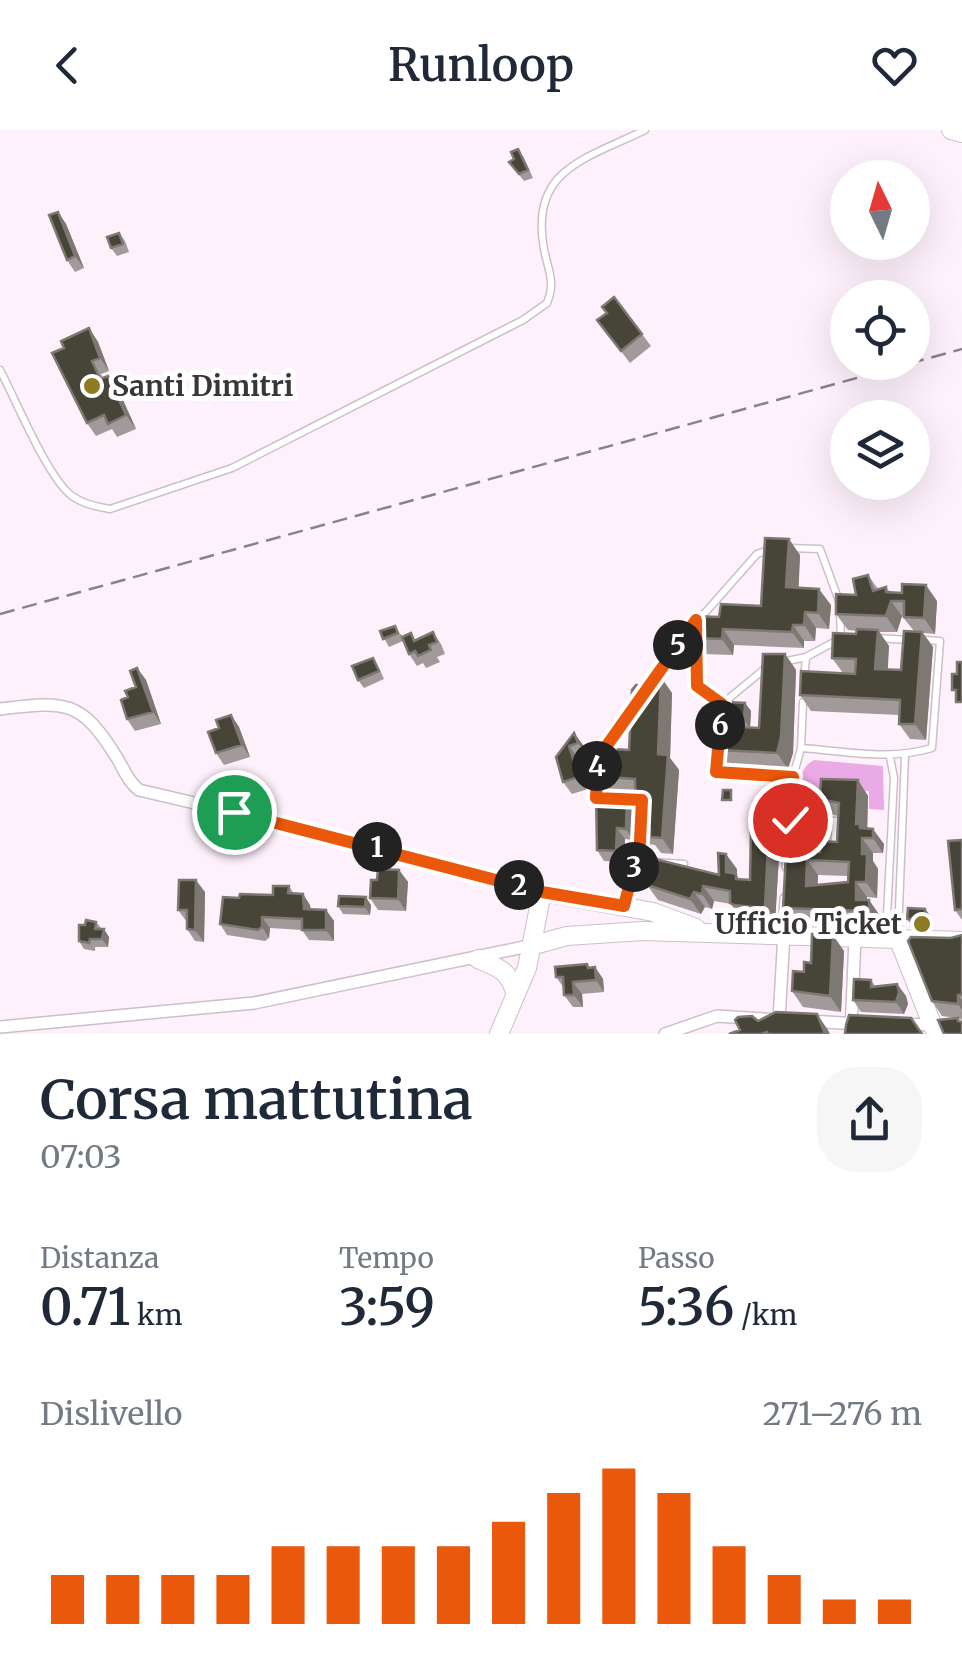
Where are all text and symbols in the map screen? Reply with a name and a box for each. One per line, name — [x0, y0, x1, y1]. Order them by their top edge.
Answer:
text: Runloop — [388, 37, 574, 93]
icon: back — [40, 38, 95, 93]
icon: heart — [867, 38, 922, 93]
north arrow — [830, 160, 930, 260]
map controls — [830, 160, 930, 500]
button: locate — [830, 280, 930, 380]
place label: Santi Dimitri — [112, 368, 293, 404]
marker: Santi Dimitri — [81, 375, 103, 397]
button: layers — [830, 400, 930, 500]
pin: 5 — [653, 620, 703, 670]
text: 5 — [670, 627, 686, 663]
pin: 6 — [695, 700, 745, 750]
text: 6 — [711, 707, 729, 743]
pin: 4 — [572, 741, 622, 791]
text: 4 — [588, 748, 606, 784]
pin — [192, 770, 277, 855]
pin — [748, 778, 833, 863]
icon: arrive — [207, 785, 262, 840]
icon: check — [763, 793, 818, 848]
pin: 1 — [352, 822, 402, 872]
text: 1 — [371, 829, 383, 865]
pin: 3 — [609, 842, 659, 892]
text: 3 — [626, 849, 642, 885]
pin: 2 — [494, 860, 544, 910]
text: 2 — [511, 867, 527, 903]
place label: Ufficio Ticket — [714, 906, 902, 942]
marker: Ufficio Ticket — [911, 913, 933, 935]
text: Corsa mattutina — [40, 1065, 473, 1134]
button: share — [817, 1067, 922, 1172]
text: 07:03 — [40, 1137, 122, 1177]
text: Distanza — [40, 1240, 159, 1276]
text: Tempo — [339, 1240, 434, 1276]
text: Passo — [638, 1240, 714, 1276]
text: 0.71 — [40, 1276, 130, 1339]
text: 3:59 — [339, 1276, 435, 1339]
text: 5:36 — [638, 1276, 734, 1339]
text: km — [130, 1297, 183, 1333]
text: /km — [734, 1297, 797, 1333]
text: Dislivello — [40, 1394, 182, 1434]
text: 271–276 m — [763, 1394, 922, 1434]

